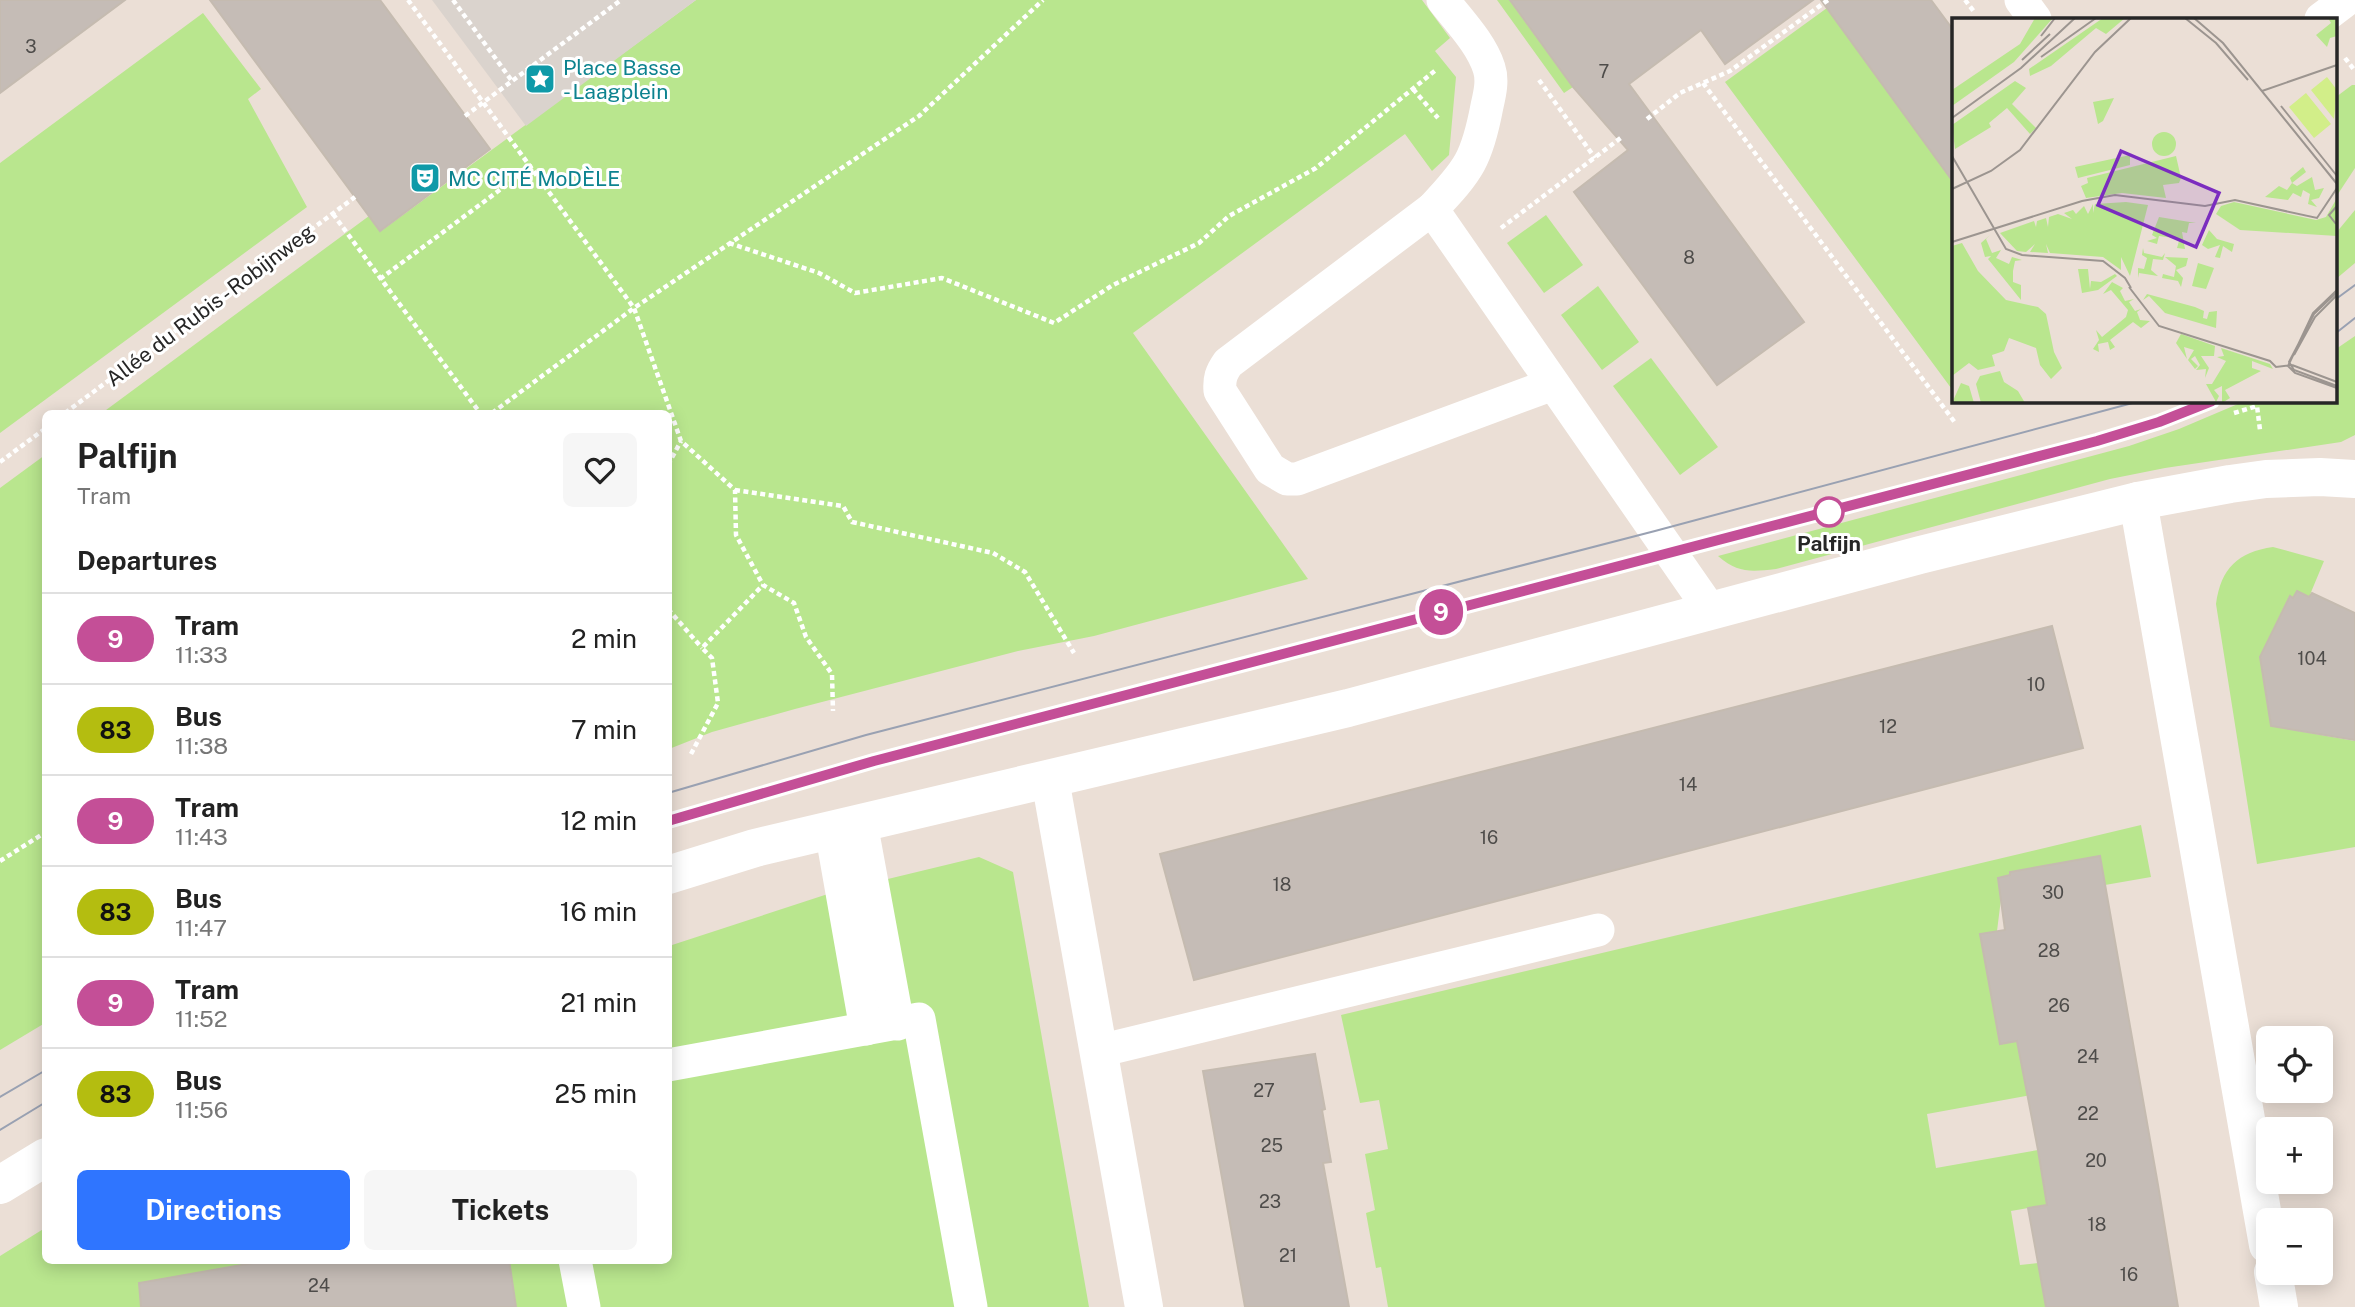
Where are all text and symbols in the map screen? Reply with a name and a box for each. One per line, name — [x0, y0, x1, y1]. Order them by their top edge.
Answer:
inset map — [1952, 18, 2338, 402]
house number: 3 — [25, 36, 37, 57]
place label: Place Basse - Laagplein — [563, 55, 681, 104]
house number: 7 — [1599, 61, 1609, 82]
place icon: Place Basse - Laagplein — [523, 62, 557, 96]
theatre icon: MC CITÉ MoDÈLE — [408, 161, 442, 195]
place label: MC CITÉ MoDÈLE — [448, 166, 620, 191]
street label: Allée du Rubis - Robijnweg — [101, 219, 319, 391]
house number: 8 — [1683, 247, 1695, 268]
button: heart — [563, 433, 637, 507]
text: Palfijn — [77, 437, 178, 475]
text: Tram — [77, 482, 131, 509]
marker: Palfijn — [1814, 497, 1844, 527]
place label: Palfijn — [1797, 531, 1861, 556]
text: Departures — [77, 545, 217, 576]
line badge: 9 — [1418, 589, 1464, 635]
text: 9 — [1433, 598, 1449, 626]
text: Tram — [175, 610, 239, 641]
text: 2 min — [571, 623, 637, 654]
text: 9 — [108, 625, 123, 653]
text: 11:33 — [175, 641, 228, 668]
house number: 104 — [2297, 648, 2327, 669]
house number: 10 — [2027, 674, 2045, 695]
text: Bus — [175, 701, 222, 732]
text: 7 min — [571, 714, 637, 745]
text: 83 — [100, 716, 132, 744]
house number: 12 — [1879, 716, 1897, 737]
text: 11:38 — [175, 732, 228, 759]
house number: 14 — [1679, 774, 1697, 795]
text: Tram — [175, 792, 239, 823]
text: 12 min — [561, 805, 637, 836]
text: 9 — [108, 807, 123, 835]
text: 11:43 — [175, 823, 228, 850]
house number: 16 — [1480, 827, 1498, 848]
house number: 18 — [1273, 874, 1291, 895]
house number: 30 — [2042, 882, 2064, 903]
text: Bus — [175, 883, 222, 914]
text: 16 min — [560, 896, 637, 927]
text: 83 — [100, 898, 132, 926]
text: 11:47 — [175, 914, 227, 941]
house number: 28 — [2038, 940, 2060, 961]
text: Tram — [175, 974, 239, 1005]
text: 21 min — [561, 987, 637, 1018]
text: 9 — [108, 989, 123, 1017]
house number: 26 — [2048, 995, 2070, 1016]
text: 11:52 — [175, 1005, 227, 1032]
map controls — [2256, 1026, 2333, 1285]
button: locate — [2256, 1026, 2333, 1103]
house number: 24 — [2077, 1046, 2099, 1067]
text: Bus — [175, 1065, 222, 1096]
text: 25 min — [554, 1078, 637, 1109]
text: 83 — [100, 1080, 132, 1108]
house number: 27 — [1253, 1080, 1275, 1101]
text: 11:56 — [175, 1096, 228, 1123]
house number: 22 — [2077, 1103, 2099, 1124]
button: + — [2256, 1117, 2333, 1194]
house number: 25 — [1261, 1135, 1283, 1156]
house number: 20 — [2085, 1150, 2107, 1171]
button: Directions — [77, 1170, 350, 1250]
button: Tickets — [364, 1170, 637, 1250]
house number: 23 — [1259, 1191, 1281, 1212]
button: − — [2256, 1208, 2333, 1285]
house number: 18 — [2088, 1214, 2106, 1235]
house number: 21 — [1279, 1245, 1297, 1266]
house number: 16 — [2120, 1264, 2138, 1285]
house number: 24 — [308, 1275, 330, 1296]

